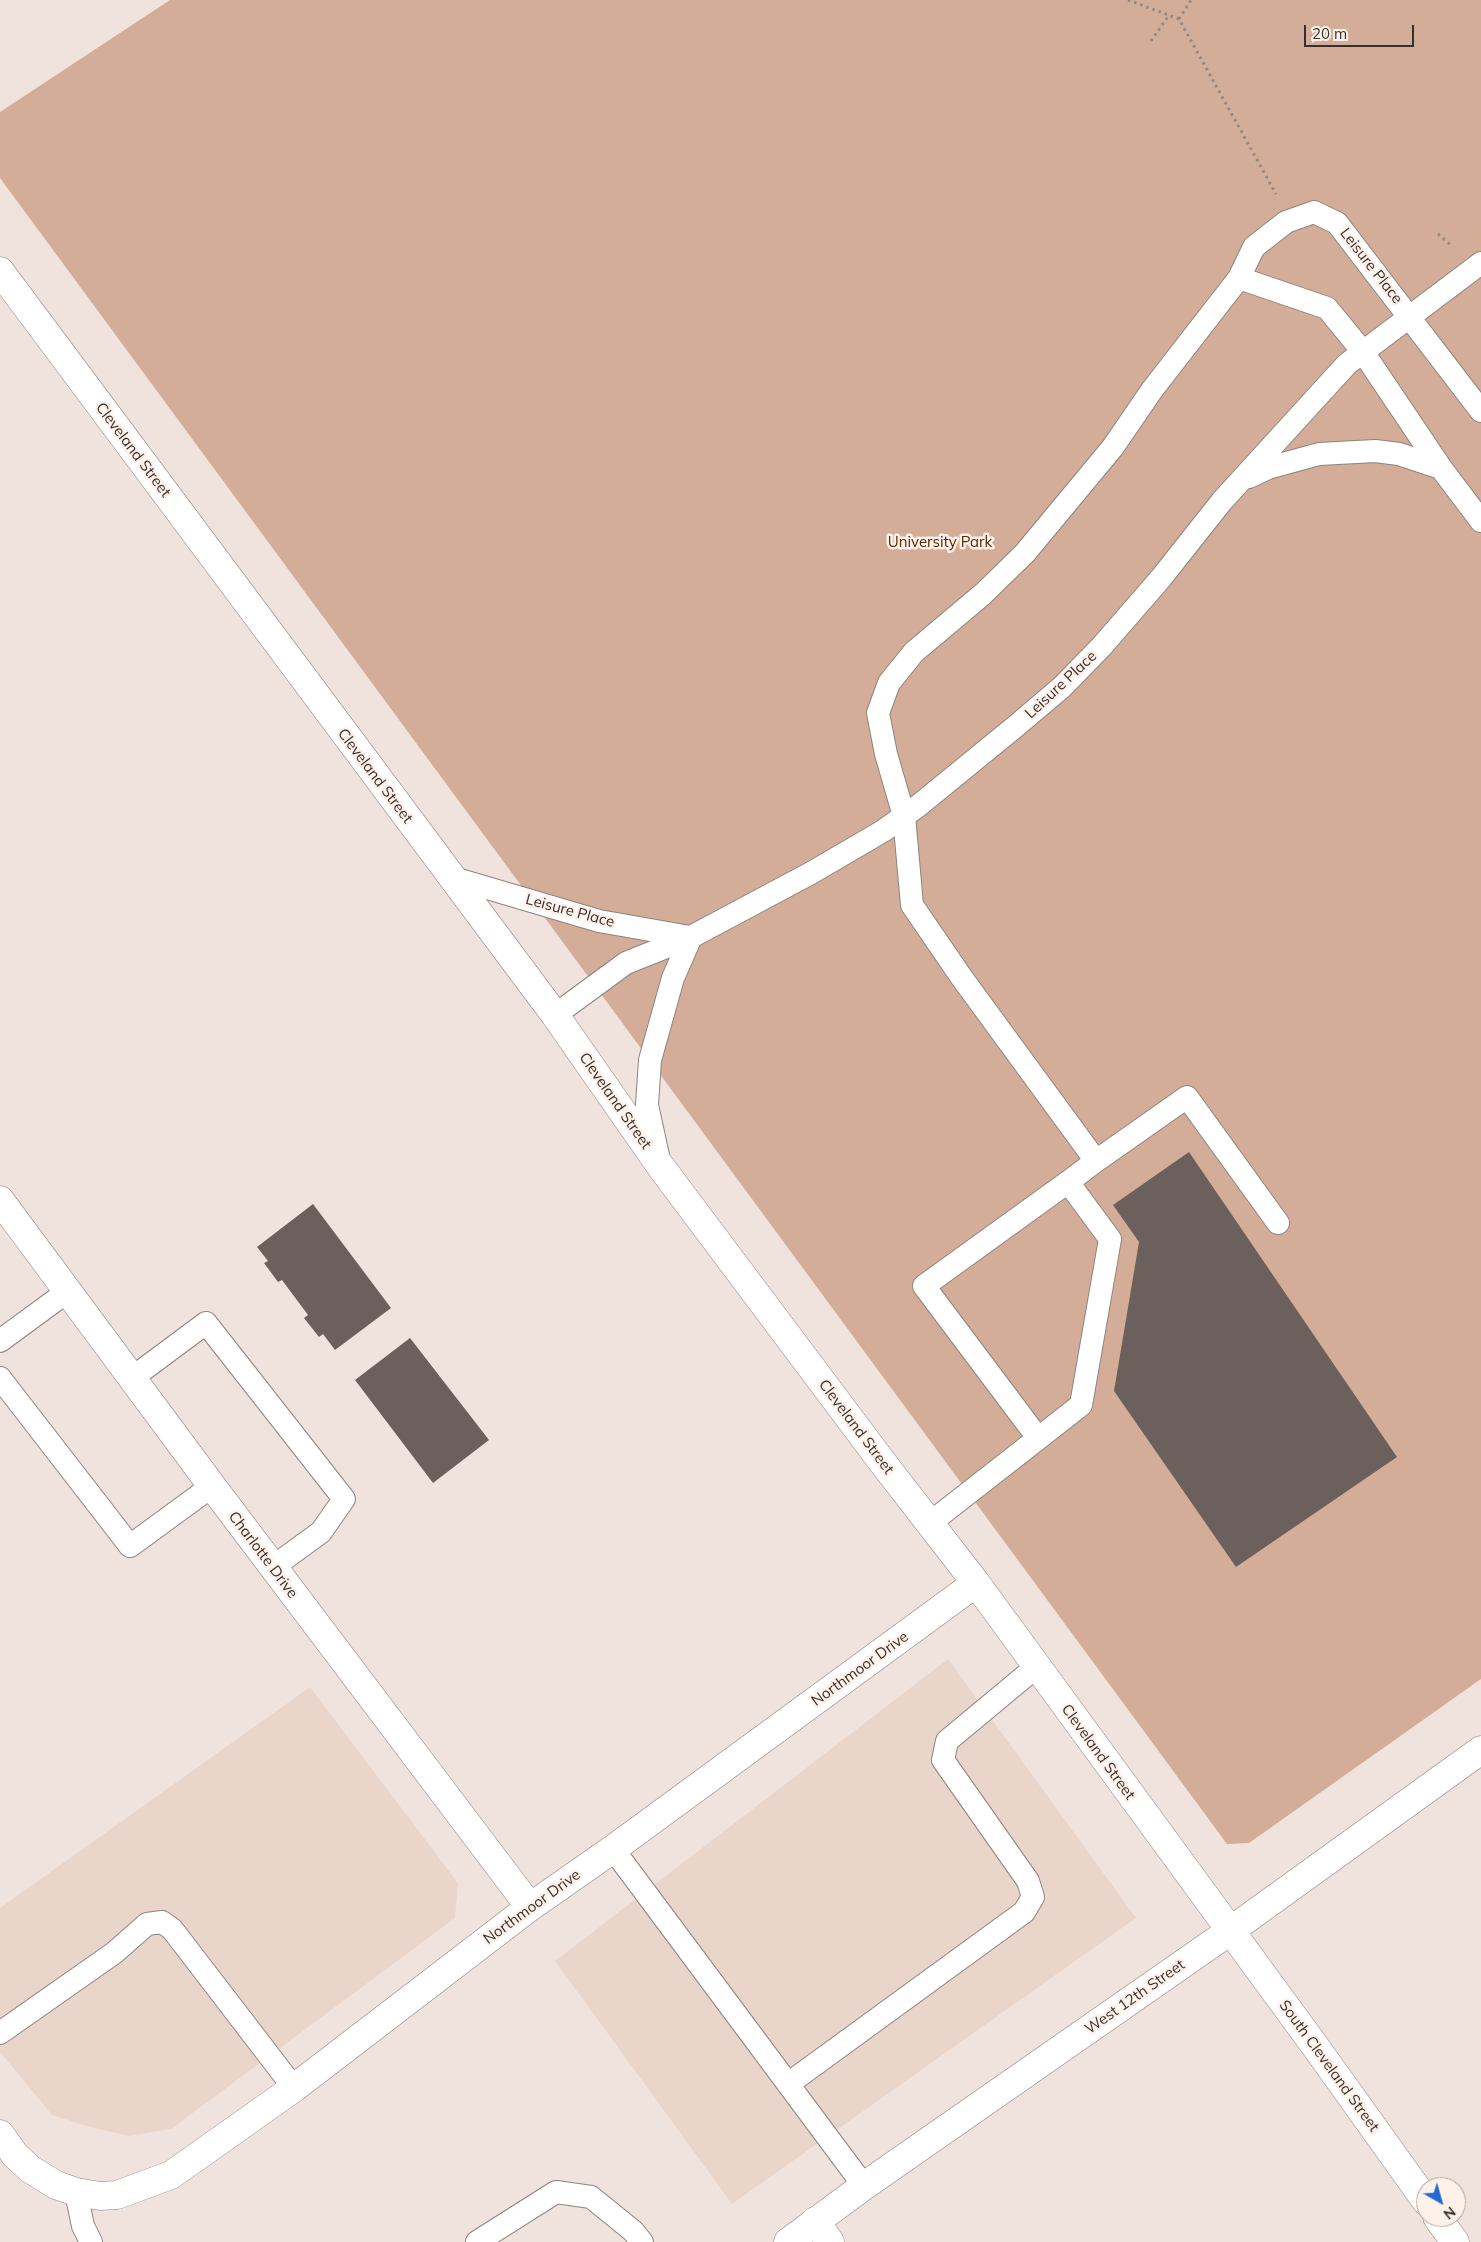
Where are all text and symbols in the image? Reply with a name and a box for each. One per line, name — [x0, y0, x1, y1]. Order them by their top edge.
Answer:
scale bar — [1306, 15, 1416, 47]
text: 20 m — [1312, 24, 1347, 43]
street label: Leisure Place — [1336, 225, 1406, 307]
street label: Cleveland Street — [92, 399, 174, 501]
park label: University Park — [888, 533, 992, 551]
street label: Leisure Place — [1022, 647, 1100, 723]
street label: Cleveland Street — [334, 725, 416, 827]
street label: Leisure Place — [524, 891, 616, 931]
street label: Cleveland Street — [575, 1049, 655, 1153]
street label: Cleveland Street — [815, 1376, 897, 1478]
street label: Charlotte Drive — [224, 1508, 302, 1602]
street label: Northmoor Drive — [808, 1628, 912, 1710]
street label: Cleveland Street — [1057, 1701, 1139, 1803]
street label: Northmoor Drive — [480, 1866, 584, 1948]
street label: West 12th Street — [1082, 1956, 1188, 2038]
street label: South Cleveland Street — [1275, 1997, 1383, 2135]
north arrow — [1416, 2177, 1466, 2227]
text: N — [1440, 2203, 1459, 2223]

